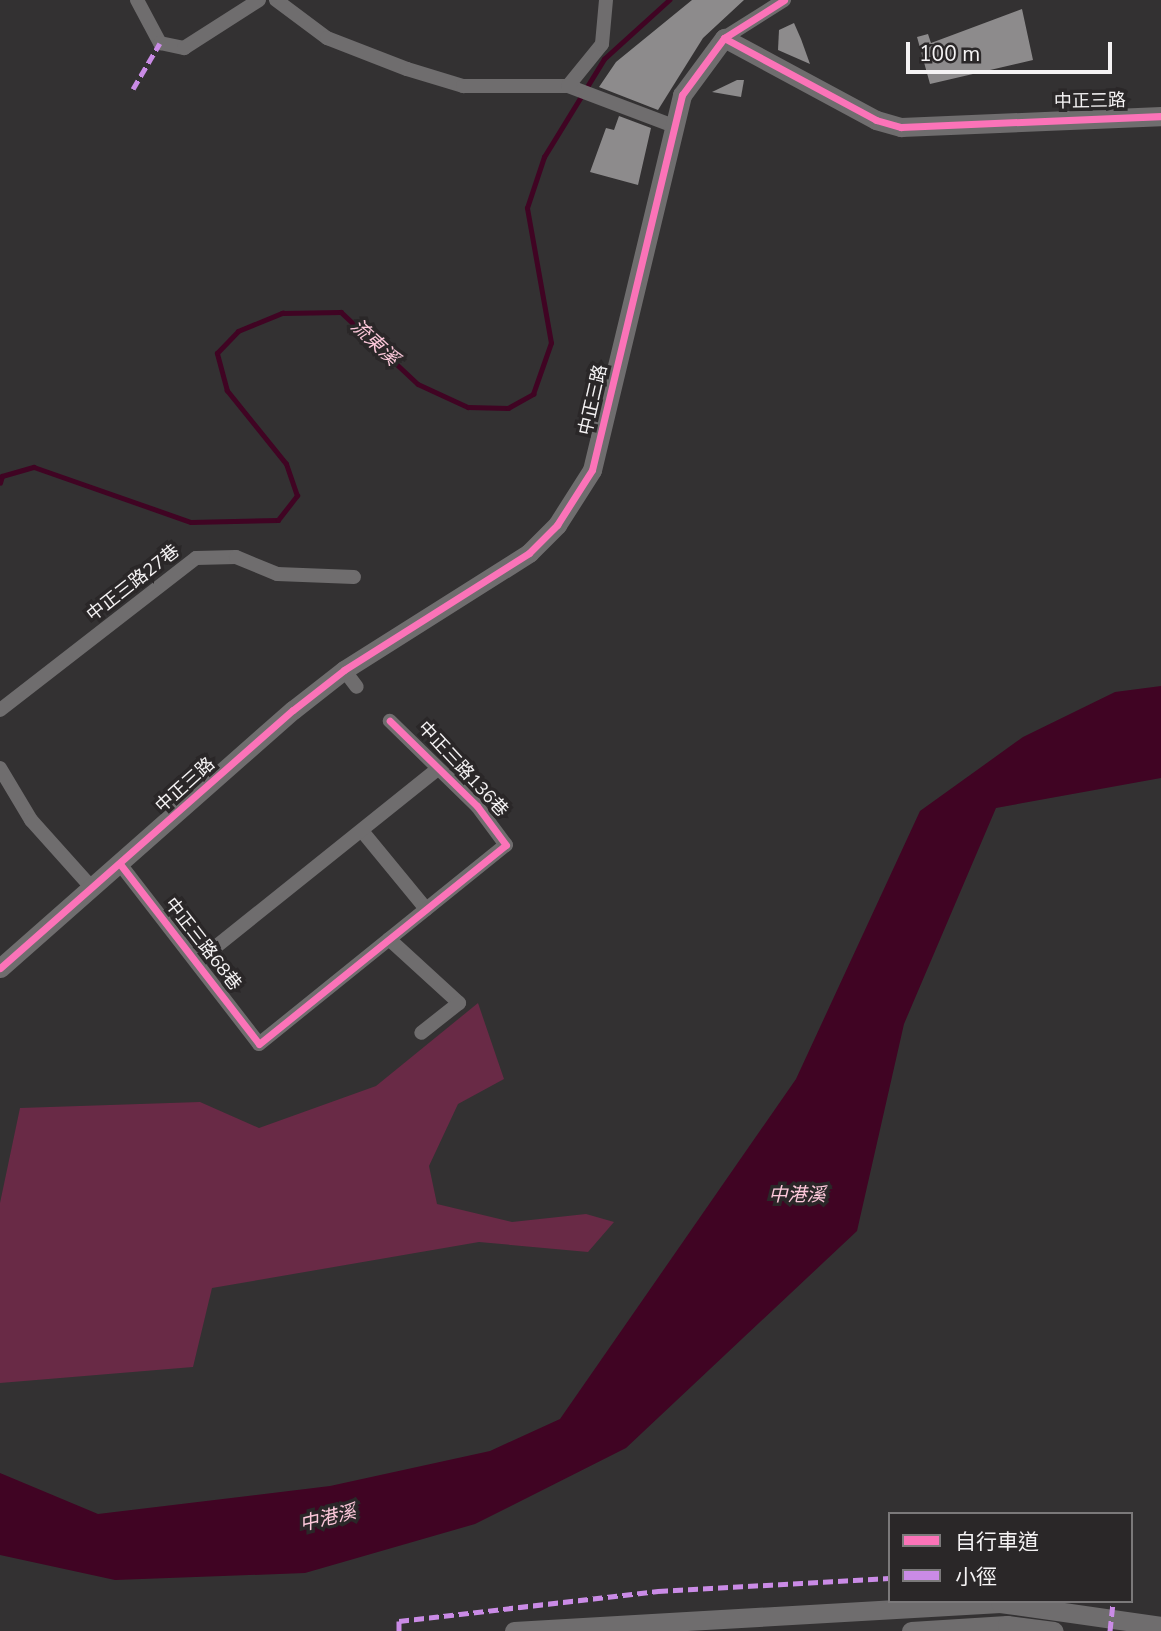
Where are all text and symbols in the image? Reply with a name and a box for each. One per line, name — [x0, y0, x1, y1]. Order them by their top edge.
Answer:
scale bar — [909, 28, 1116, 72]
text: 100 m — [919, 40, 980, 68]
street label: 中正三路 — [1054, 90, 1126, 112]
water label: 流東溪 — [345, 315, 403, 371]
street label: 中正三路 — [574, 362, 612, 438]
street label: 中正三路27巷 — [82, 540, 184, 626]
street label: 中正三路136巷 — [413, 717, 513, 821]
street label: 中正三路 — [151, 753, 219, 817]
street label: 中正三路68巷 — [160, 893, 246, 995]
water label: 中港溪 — [769, 1185, 825, 1207]
water label: 中港溪 — [298, 1501, 358, 1537]
legend — [888, 1512, 1133, 1603]
text: 自行車道 — [955, 1528, 1039, 1556]
text: 小徑 — [955, 1563, 997, 1591]

